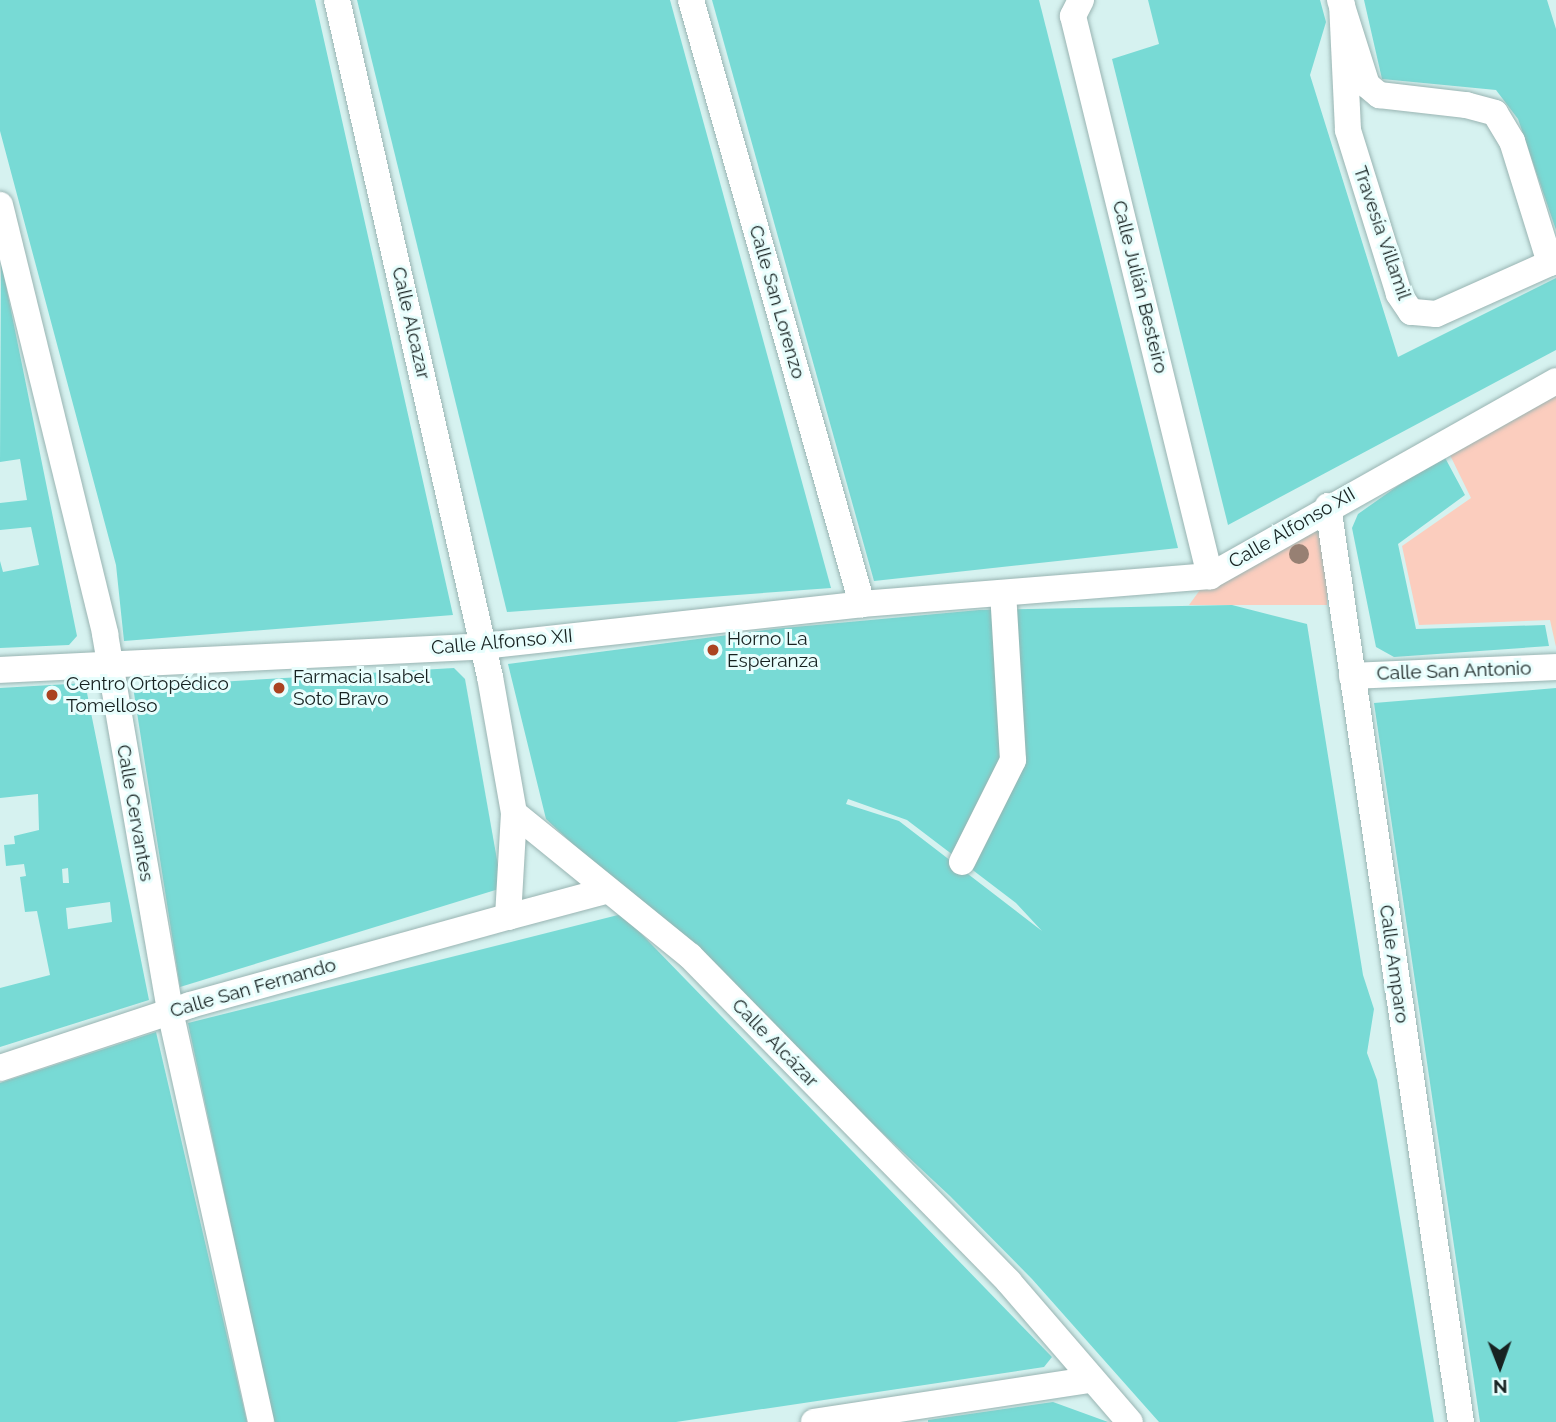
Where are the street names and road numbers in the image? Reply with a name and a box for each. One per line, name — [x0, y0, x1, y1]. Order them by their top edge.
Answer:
street label: Travesía Villamil — [1348, 163, 1416, 303]
street label: Calle Julián Besteiro — [1107, 198, 1173, 376]
street label: Calle San Lorenzo — [744, 223, 810, 381]
street label: Calle Alcazar — [387, 264, 435, 382]
street label: Calle Alfonso XII — [1224, 482, 1360, 574]
street label: Calle Alfonso XII — [430, 624, 574, 660]
street label: Calle San Antonio — [1376, 657, 1532, 685]
street label: Calle Cervantes — [112, 743, 158, 883]
street label: Calle Amparo — [1374, 903, 1414, 1025]
street label: Calle San Fernando — [167, 953, 339, 1023]
street label: Calle Alcázar — [727, 994, 823, 1092]

